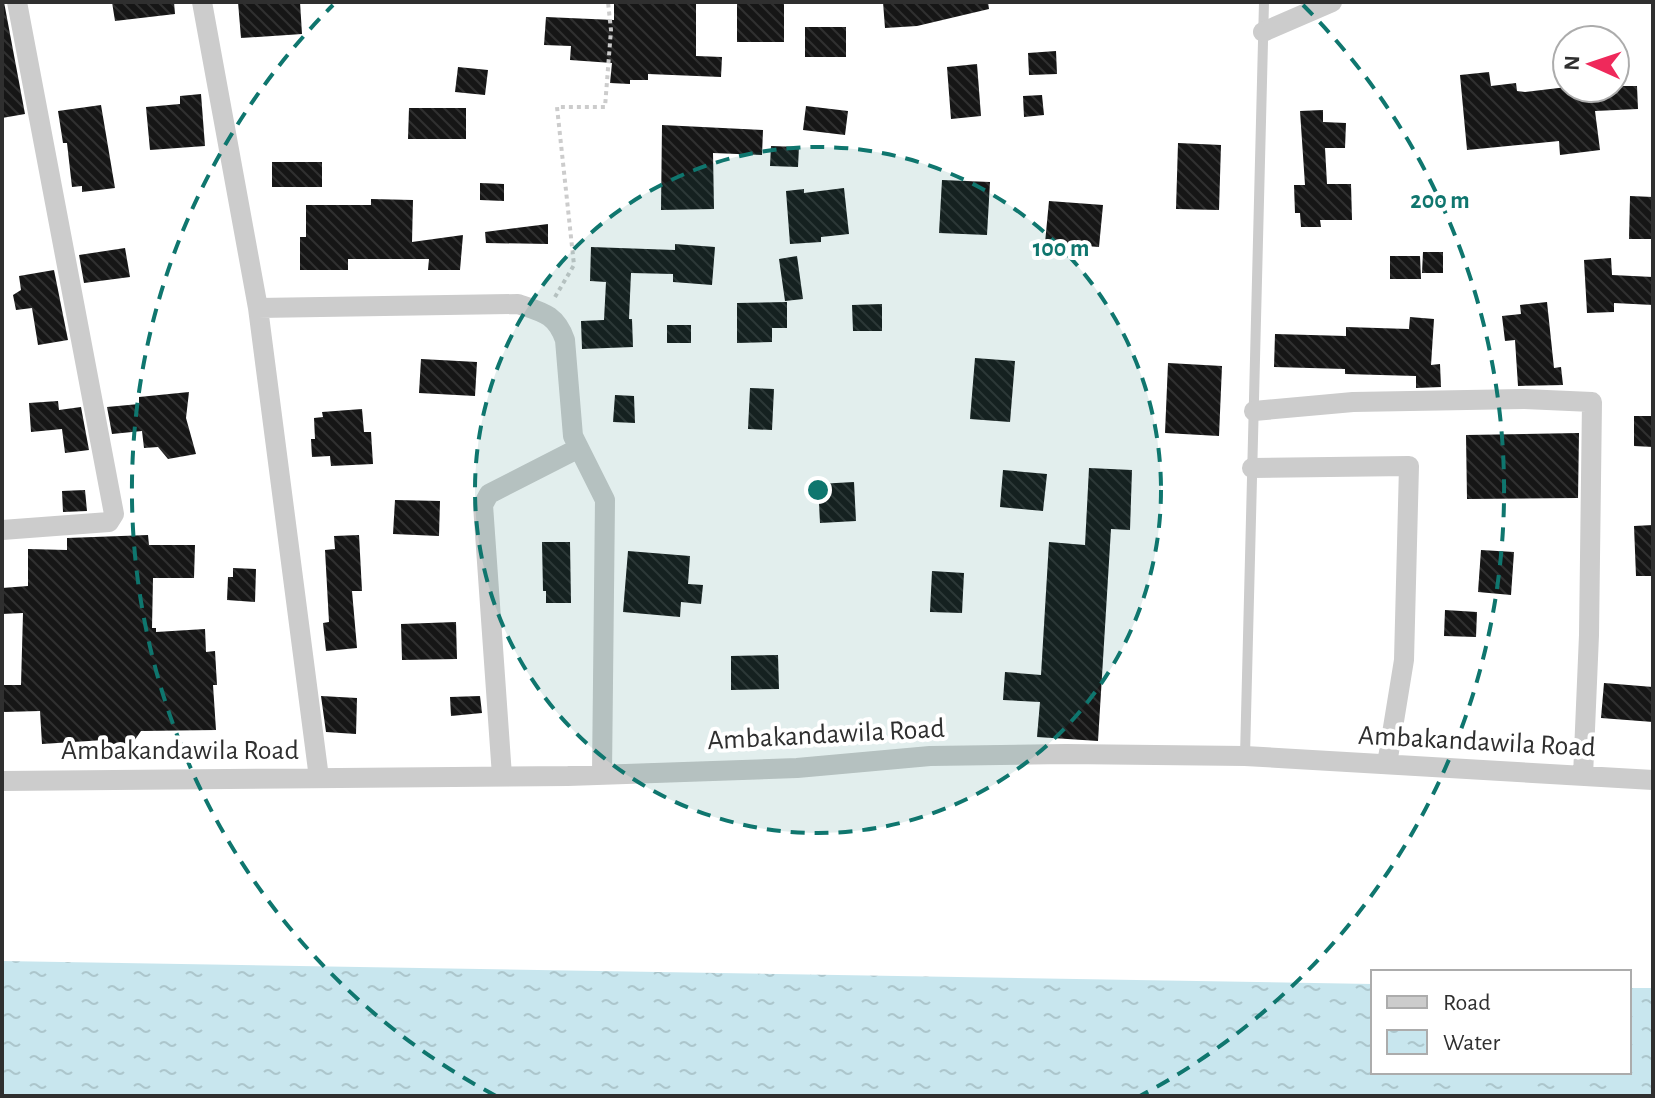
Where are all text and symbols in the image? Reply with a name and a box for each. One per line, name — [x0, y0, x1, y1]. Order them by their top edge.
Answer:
north arrow — [1551, 24, 1631, 104]
text: N — [1561, 55, 1583, 71]
text: 200 m — [1410, 189, 1470, 213]
text: 100 m — [1033, 237, 1089, 261]
centre of rings — [804, 476, 832, 504]
street label: Ambakandawila Road — [707, 715, 945, 755]
street label: Ambakandawila Road — [1358, 722, 1596, 762]
street label: Ambakandawila Road — [61, 737, 299, 765]
legend — [1371, 970, 1631, 1074]
text: Road — [1443, 991, 1491, 1015]
text: Water — [1443, 1031, 1501, 1055]

